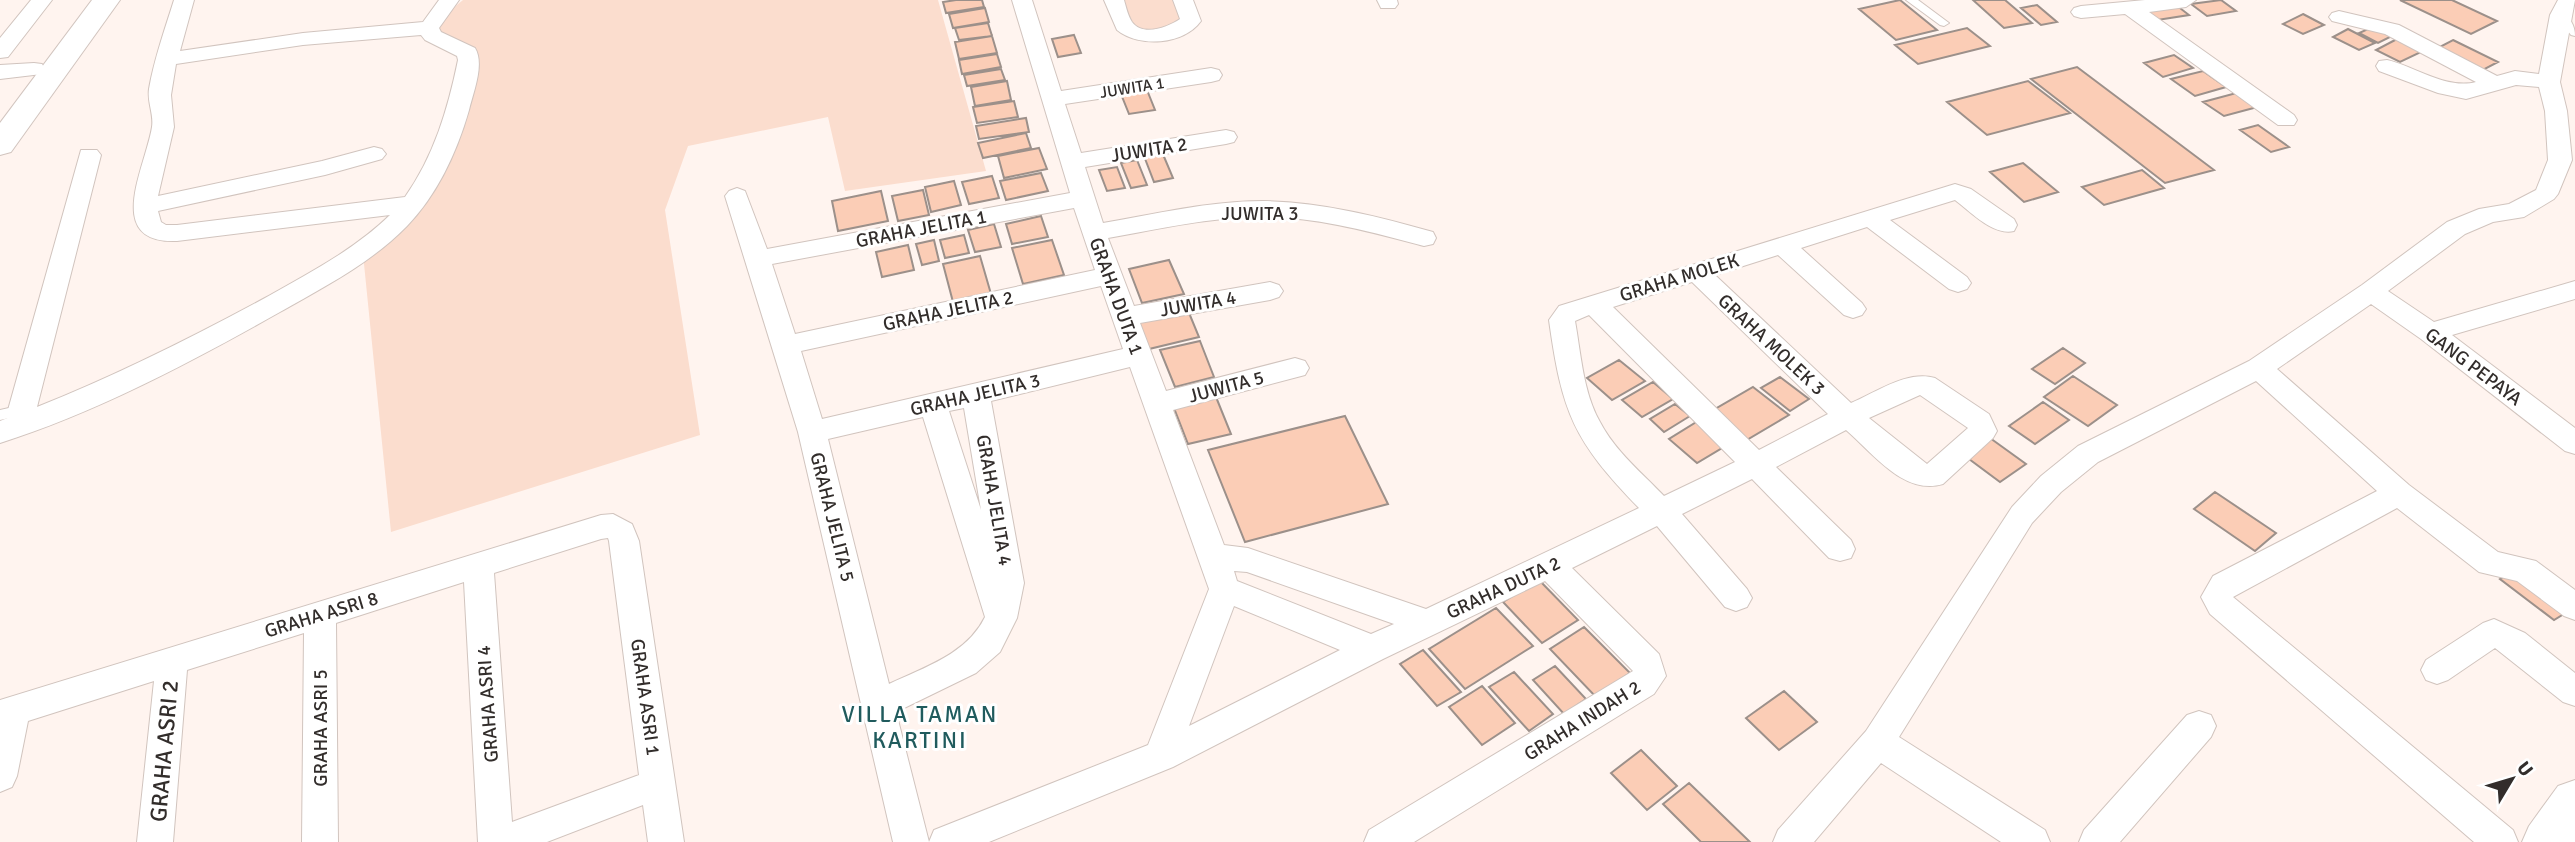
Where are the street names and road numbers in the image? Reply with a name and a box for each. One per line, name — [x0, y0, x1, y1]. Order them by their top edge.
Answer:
street label: JUWITA 1 — [1098, 73, 1166, 103]
street label: JUWITA 2 — [1109, 132, 1189, 168]
street label: JUWITA 3 — [1221, 202, 1299, 226]
street label: GRAHA JELITA 1 — [854, 205, 989, 253]
street label: GRAHA DUTA 1 — [1084, 234, 1148, 358]
street label: GRAHA MOLEK — [1617, 248, 1743, 307]
street label: GRAHA JELITA 2 — [881, 285, 1016, 337]
street label: JUWITA 4 — [1158, 285, 1238, 323]
street label: GRAHA MOLEK 3 — [1713, 289, 1830, 401]
street label: GANG PEPAYA — [2420, 323, 2527, 411]
street label: JUWITA 5 — [1186, 365, 1267, 409]
street label: GRAHA JELITA 3 — [908, 368, 1043, 422]
street label: GRAHA JELITA 4 — [971, 433, 1017, 568]
street label: GRAHA JELITA 5 — [804, 450, 860, 585]
street label: GRAHA DUTA 2 — [1443, 551, 1564, 625]
street label: GRAHA ASRI 8 — [262, 586, 381, 644]
street label: GRAHA ASRI 1 — [625, 637, 665, 757]
street label: GRAHA ASRI 4 — [472, 645, 504, 763]
street label: GRAHA ASRI 5 — [309, 669, 333, 787]
street label: GRAHA INDAH 2 — [1520, 675, 1645, 766]
street label: GRAHA ASRI 2 — [144, 679, 185, 823]

